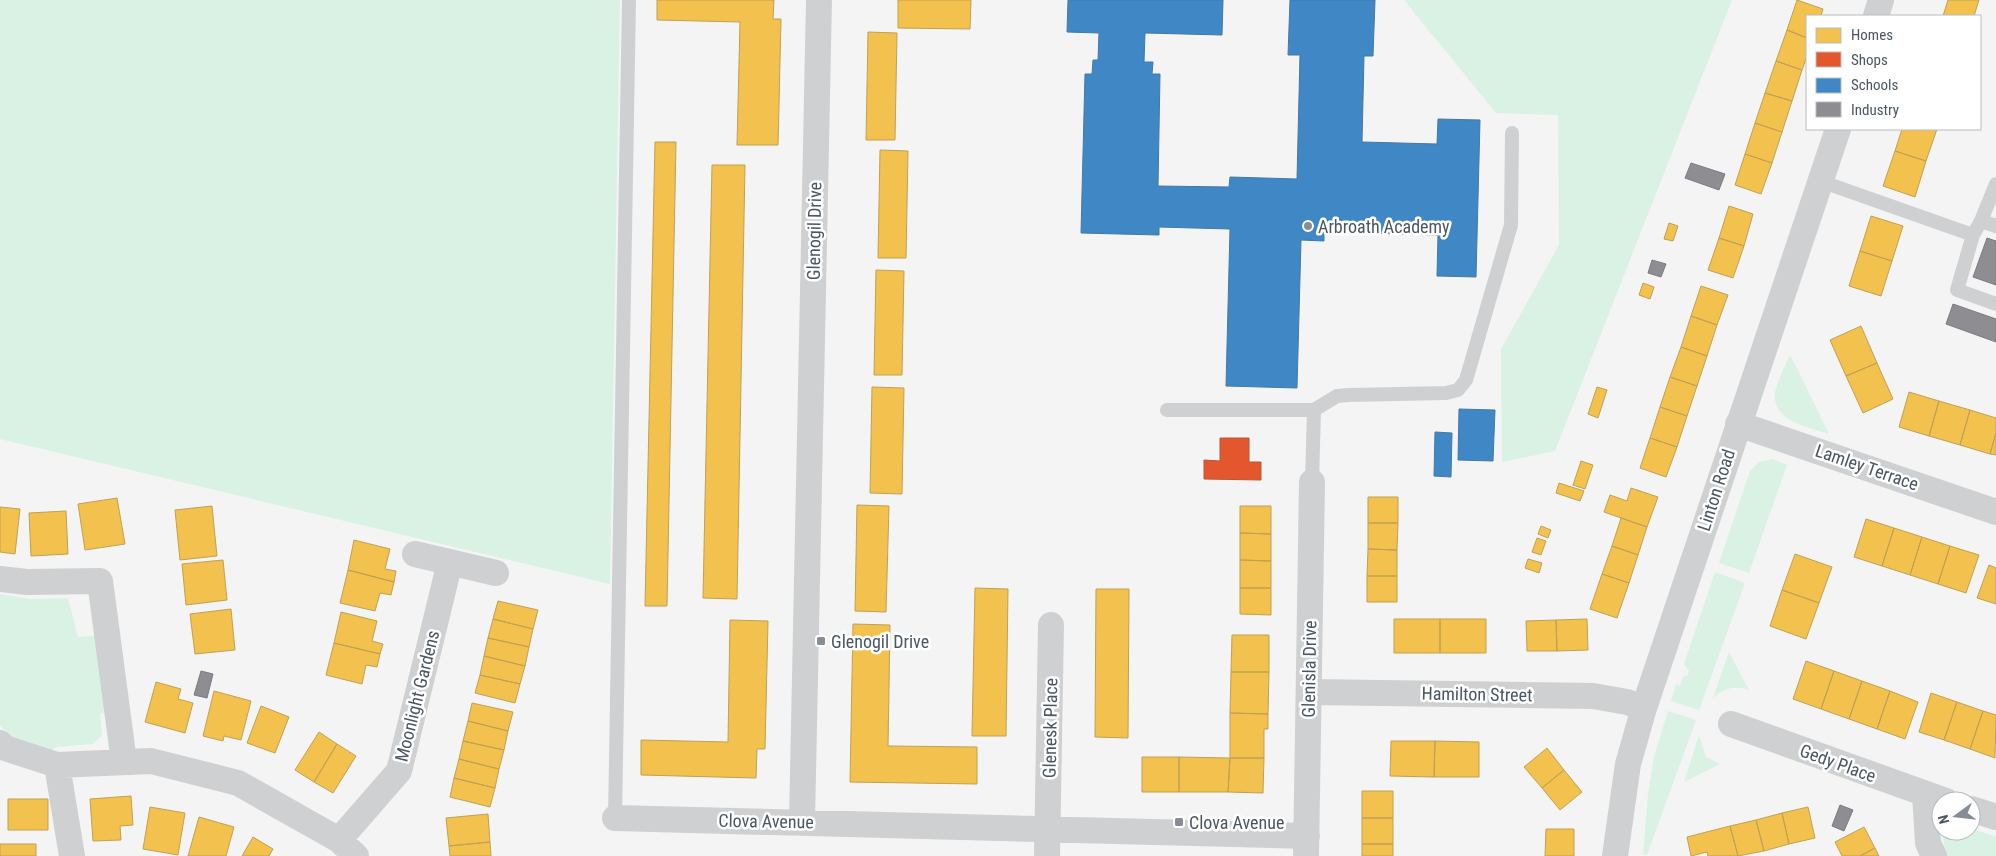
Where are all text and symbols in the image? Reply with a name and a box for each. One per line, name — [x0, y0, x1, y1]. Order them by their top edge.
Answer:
legend — [1806, 15, 1981, 130]
text: Homes — [1851, 26, 1893, 44]
text: Shops — [1851, 51, 1888, 69]
text: Schools — [1851, 76, 1898, 94]
text: Industry — [1851, 101, 1899, 119]
street label: Glenogil Drive — [803, 182, 825, 280]
place label: Arbroath Academy — [1318, 216, 1450, 237]
marker: Arbroath Academy — [1302, 220, 1314, 232]
street label: Lamley Terrace — [1813, 440, 1921, 494]
street label: Linton Road — [1693, 447, 1739, 533]
street label: Glenisla Drive — [1298, 620, 1320, 718]
street label: Moonlight Gardens — [391, 628, 443, 764]
place label: Glenogil Drive — [831, 631, 929, 652]
marker: Glenogil Drive — [815, 635, 827, 647]
street label: Glenesk Place — [1039, 678, 1061, 778]
street label: Hamilton Street — [1421, 683, 1533, 705]
street label: Gedy Place — [1797, 740, 1879, 786]
north arrow — [1931, 791, 1981, 841]
street label: Clova Avenue — [718, 810, 814, 832]
place label: Clova Avenue — [1189, 812, 1284, 833]
text: N — [1935, 813, 1952, 826]
marker: Clova Avenue — [1173, 816, 1185, 828]

